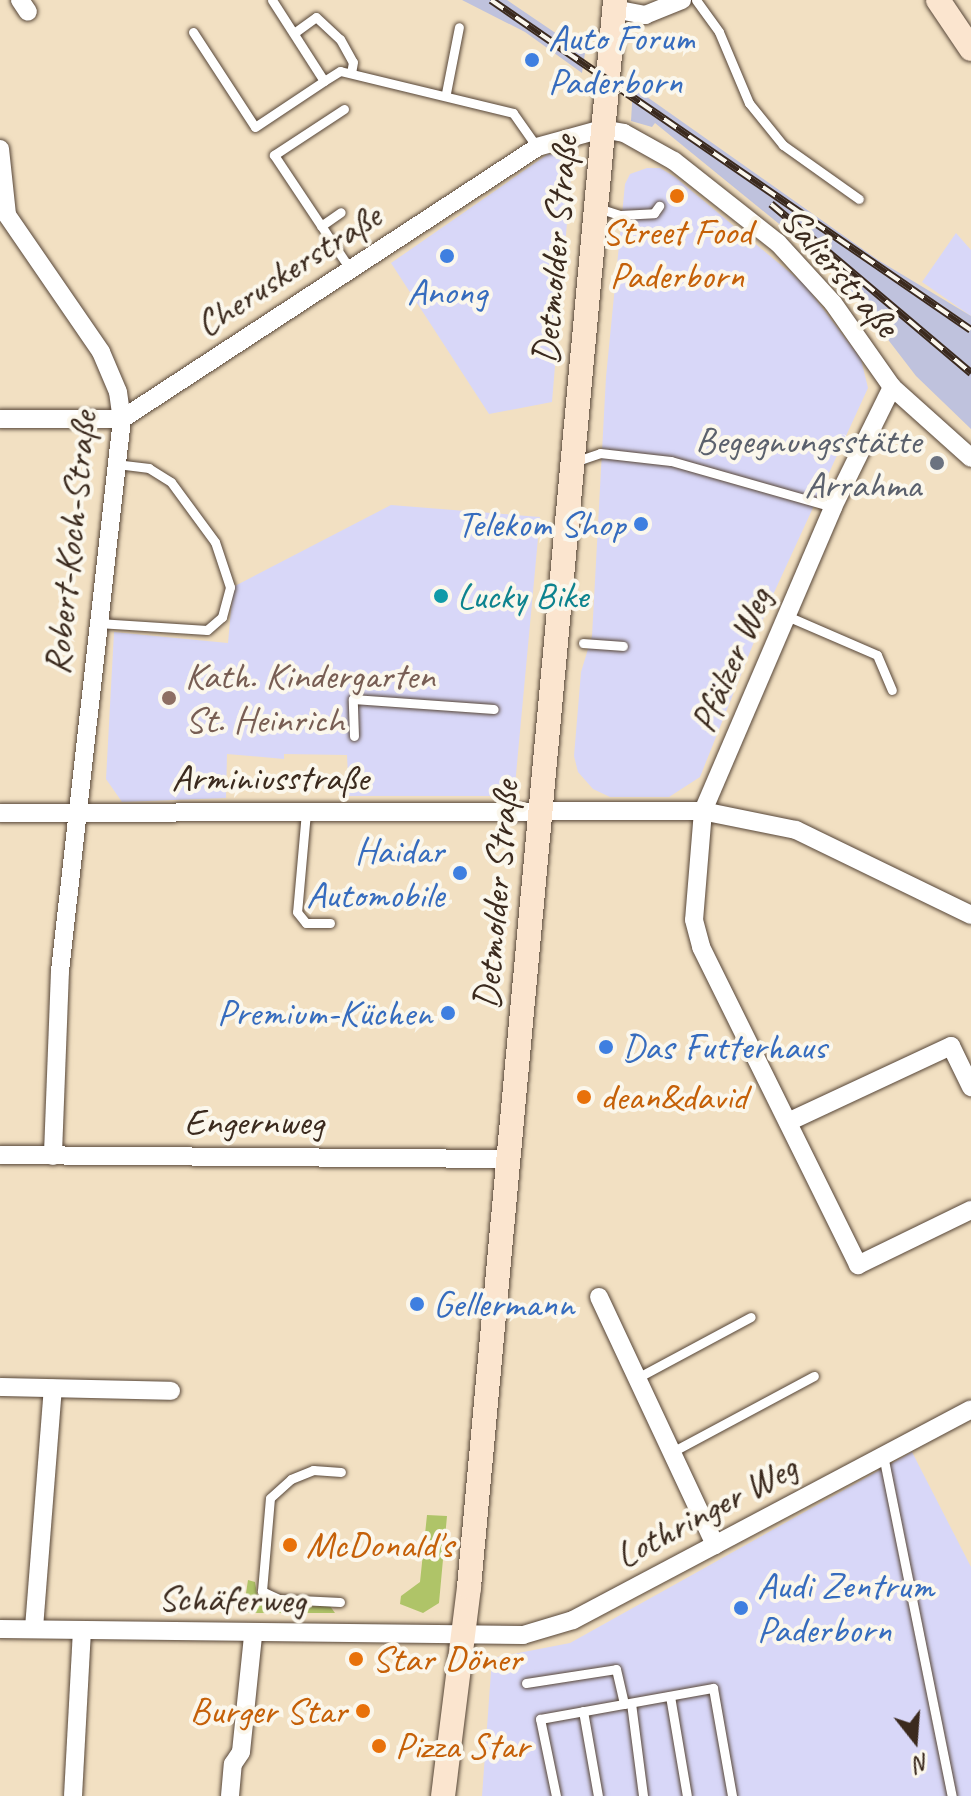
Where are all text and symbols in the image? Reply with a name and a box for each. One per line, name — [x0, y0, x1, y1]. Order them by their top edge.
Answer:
place label: Auto Forum Paderborn — [548, 15, 697, 104]
marker: Auto Forum Paderborn — [523, 51, 541, 69]
street label: Detmolder Straße — [522, 133, 588, 367]
marker: Street Food Paderborn — [668, 187, 686, 205]
street label: Cheruskerstraße — [187, 193, 389, 347]
street label: Salierstraße — [771, 198, 909, 346]
place label: Street Food Paderborn — [602, 209, 752, 298]
marker: Anong — [438, 247, 456, 265]
place label: Anong — [407, 269, 487, 315]
street label: Robert-Koch-Straße — [34, 409, 106, 677]
place label: Begegnungsstätte Arrahma — [695, 418, 921, 508]
marker: Begegnungsstätte Arrahma — [928, 454, 946, 472]
place label: Telekom Shop — [457, 501, 625, 547]
marker: Telekom Shop — [632, 515, 650, 533]
place label: Lucky Bike — [457, 573, 589, 619]
street label: Pfälzer Weg — [680, 581, 782, 739]
marker: Lucky Bike — [432, 587, 450, 605]
place label: Kath. Kindergarten St. Heinrich — [185, 653, 435, 742]
marker: Kath. Kindergarten St. Heinrich — [160, 689, 178, 707]
street label: Arminiusstraße — [171, 755, 369, 801]
street label: Detmolder Straße — [463, 778, 529, 1012]
place label: Haidar Automobile — [306, 828, 444, 918]
marker: Haidar Automobile — [451, 864, 469, 882]
place label: Premium-Küchen — [217, 990, 432, 1036]
marker: Premium-Küchen — [439, 1004, 457, 1022]
place label: Das Futterhaus — [622, 1024, 825, 1070]
marker: Das Futterhaus — [597, 1038, 615, 1056]
place label: dean&david — [600, 1074, 747, 1120]
marker: dean&david — [575, 1088, 593, 1106]
street label: Engernweg — [184, 1099, 324, 1145]
place label: Gellermann — [433, 1281, 574, 1327]
marker: Gellermann — [408, 1295, 426, 1313]
street label: Lothringer Weg — [607, 1444, 805, 1578]
place label: McDonald's — [306, 1522, 453, 1568]
marker: McDonald's — [281, 1536, 299, 1554]
place label: Audi Zentrum Paderborn — [757, 1563, 930, 1652]
street label: Schäferweg — [158, 1575, 306, 1623]
marker: Audi Zentrum Paderborn — [732, 1599, 750, 1617]
place label: Star Döner — [372, 1636, 522, 1682]
marker: Star Döner — [347, 1650, 365, 1668]
place label: Burger Star — [189, 1688, 347, 1734]
north arrow — [875, 1700, 955, 1780]
marker: Burger Star — [354, 1702, 372, 1720]
place label: Pizza Star — [395, 1723, 531, 1769]
marker: Pizza Star — [370, 1737, 388, 1755]
text: N — [911, 1748, 933, 1778]

